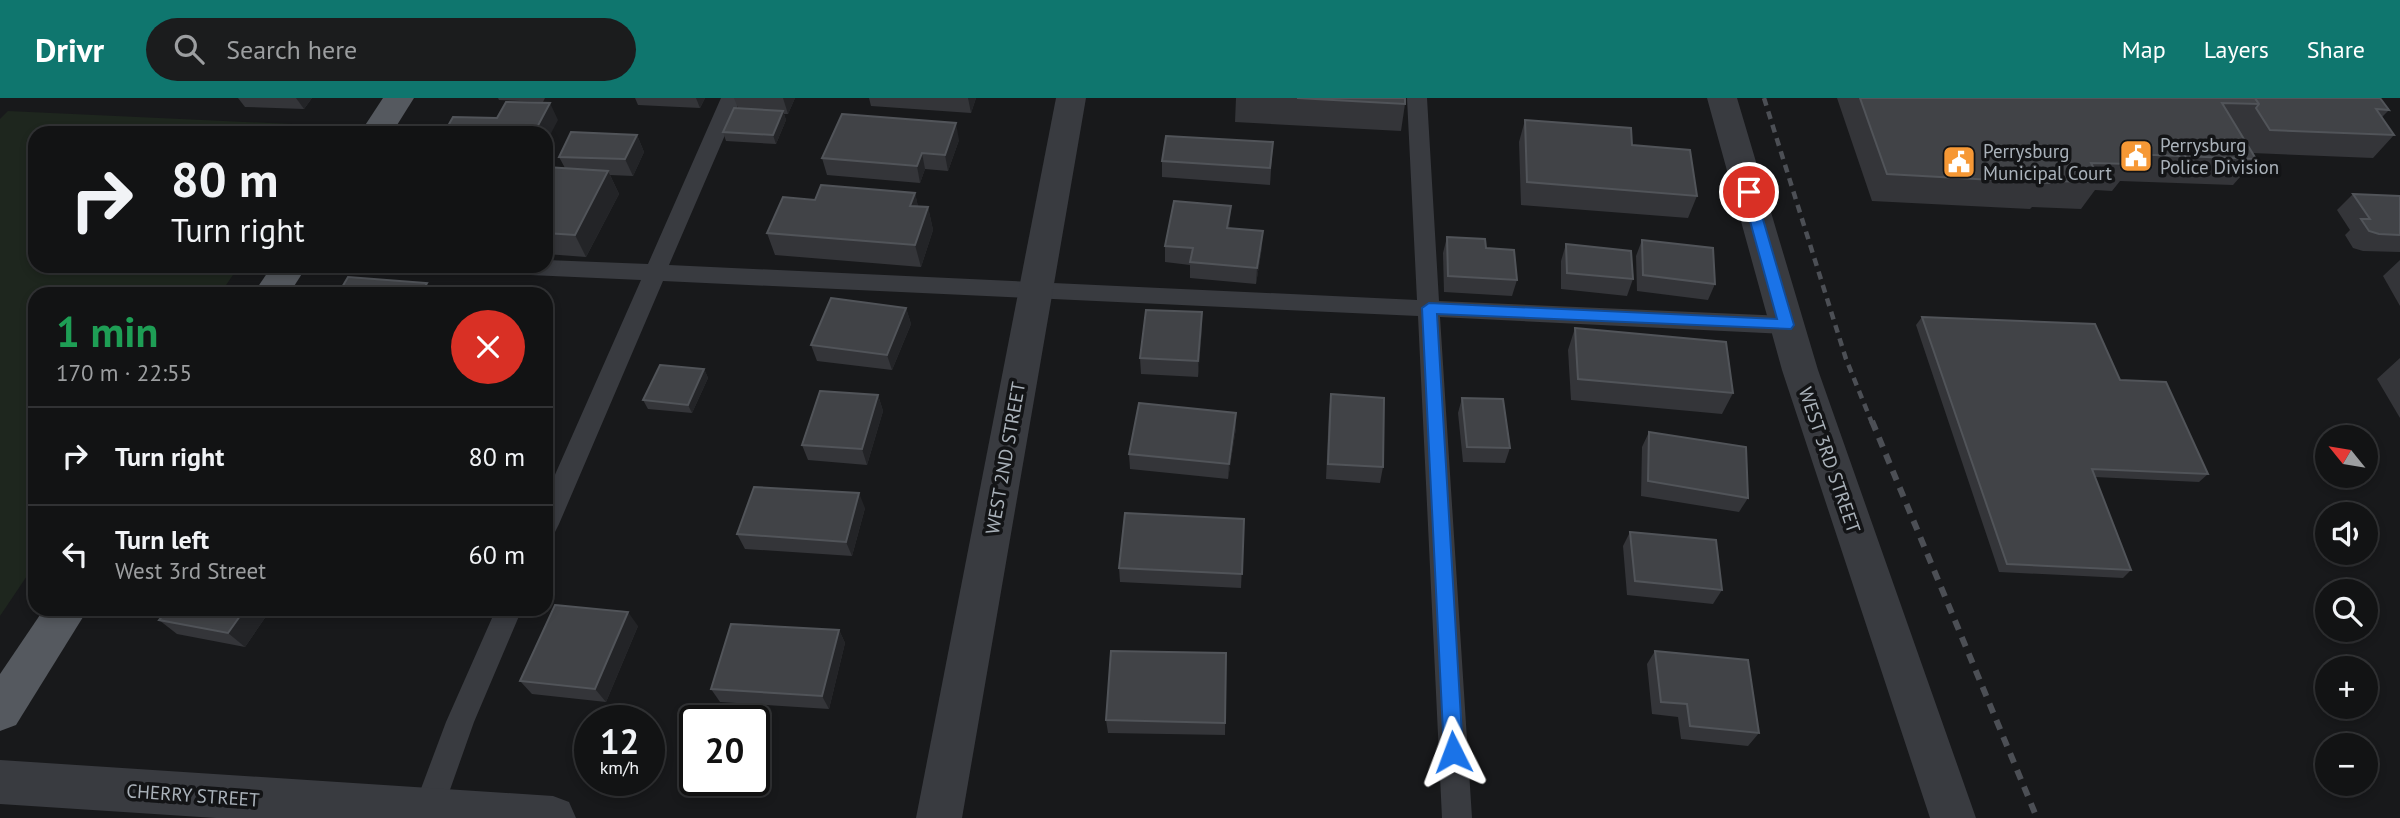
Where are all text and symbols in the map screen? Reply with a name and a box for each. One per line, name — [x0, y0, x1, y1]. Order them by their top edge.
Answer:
search box — [146, 18, 636, 81]
text: Drivr — [35, 28, 104, 71]
icon: search — [170, 30, 208, 68]
text: Search here — [226, 33, 357, 66]
text: Map — [2122, 34, 2166, 65]
text: Layers — [2204, 34, 2269, 65]
text: Share — [2307, 34, 2365, 65]
place label: Perrysburg Police Division — [2160, 133, 2279, 179]
public building icon: Perrysburg Police Division — [2117, 137, 2155, 175]
place label: Perrysburg Municipal Court — [1983, 139, 2112, 185]
public building icon: Perrysburg Municipal Court — [1940, 143, 1978, 181]
text: 80 m — [171, 147, 278, 211]
icon: right — [56, 154, 147, 245]
pin — [1719, 162, 1779, 222]
icon: arrive — [1730, 173, 1768, 211]
text: Turn right — [171, 209, 305, 251]
text: 1 min — [56, 304, 158, 359]
button: close — [451, 310, 525, 384]
text: 170 m · 22:55 — [56, 358, 192, 387]
street label: WEST 2ND STREET — [980, 379, 1030, 536]
street label: WEST 3RD STREET — [1794, 384, 1866, 537]
north arrow — [2315, 425, 2378, 488]
map controls — [2315, 425, 2378, 796]
icon: right — [56, 437, 94, 475]
text: Turn right — [115, 440, 224, 473]
text: 80 m — [469, 440, 525, 473]
button: sound — [2315, 502, 2378, 565]
text: Turn left — [115, 523, 209, 556]
icon: left — [56, 535, 94, 573]
text: 60 m — [469, 538, 525, 571]
text: West 3rd Street — [115, 556, 266, 585]
button: search — [2315, 579, 2378, 642]
button: + — [2315, 656, 2378, 719]
speed limit sign: 20 — [679, 705, 770, 796]
position arrow — [1416, 715, 1490, 789]
text: 12 — [600, 718, 639, 764]
button: − — [2315, 733, 2378, 796]
text: km/h — [600, 756, 639, 779]
street label: CHERRY STREET — [126, 778, 261, 812]

